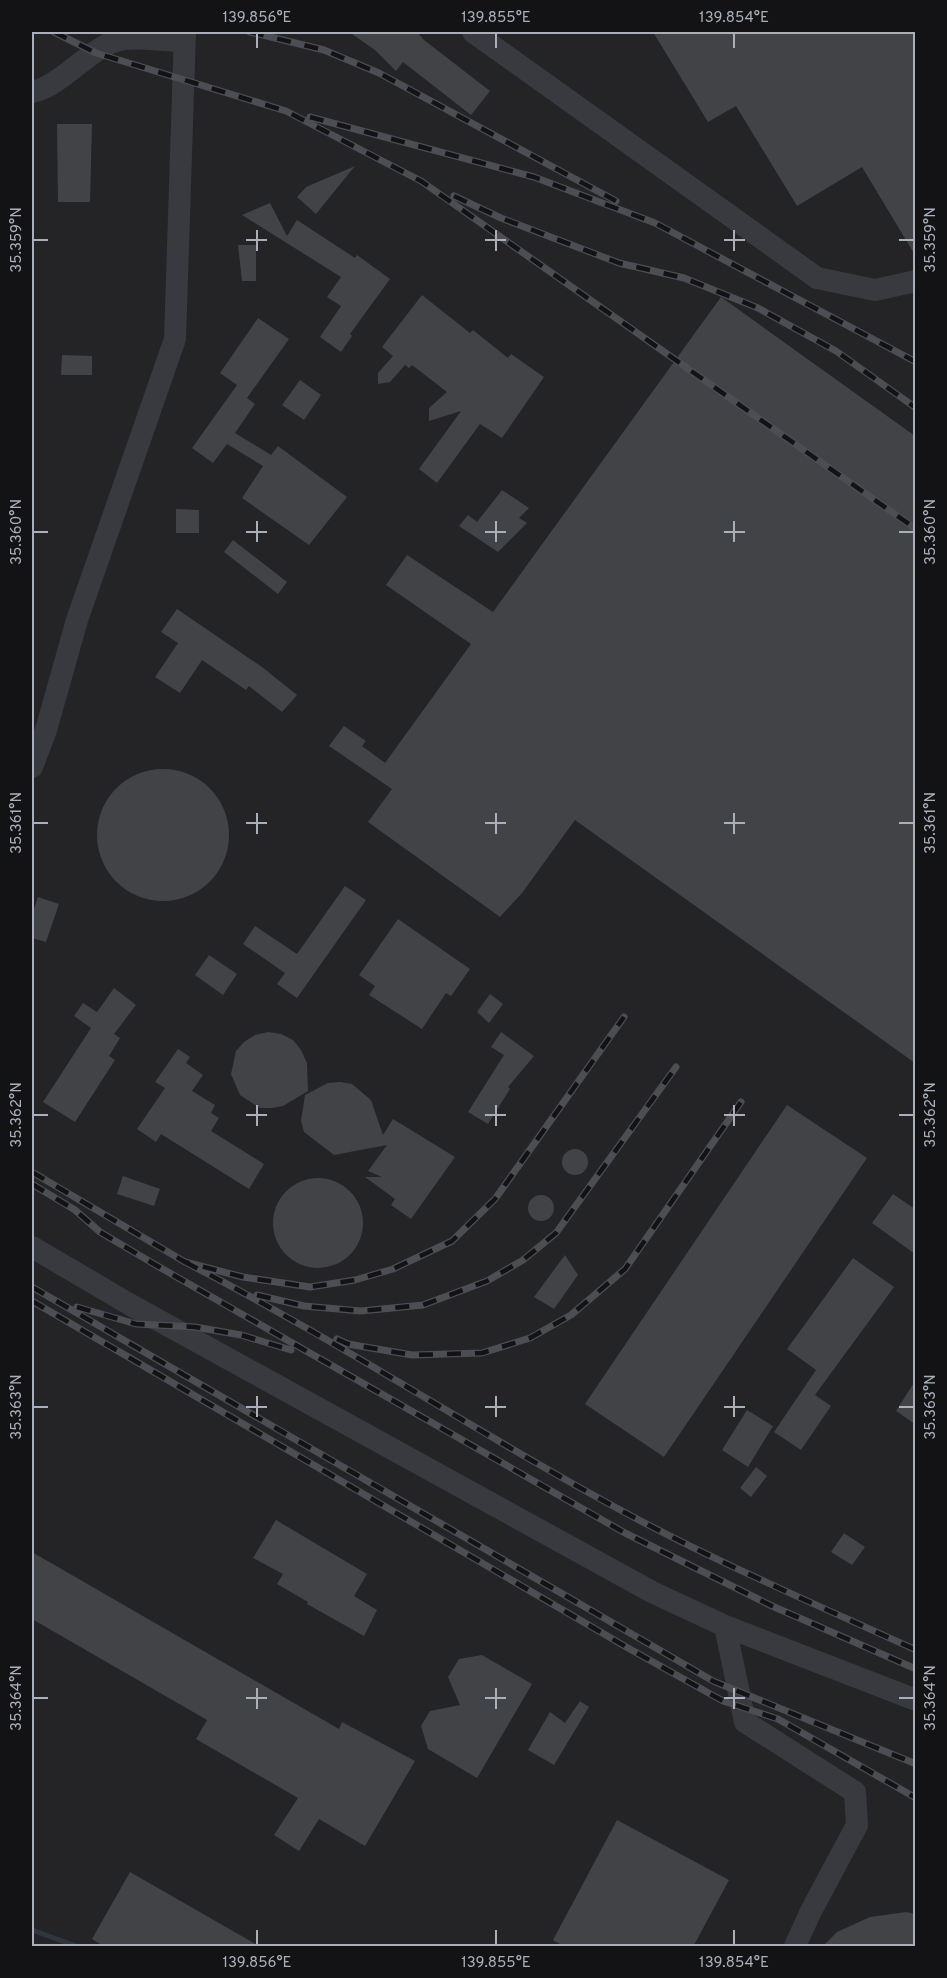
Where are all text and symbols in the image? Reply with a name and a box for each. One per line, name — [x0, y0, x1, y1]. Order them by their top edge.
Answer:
text: 139.856°E — [222, 9, 292, 28]
text: 139.855°E — [461, 9, 531, 28]
text: 139.854°E — [699, 9, 769, 28]
text: 35.359°N — [8, 207, 27, 273]
text: 35.359°N — [922, 207, 941, 273]
text: 35.360°N — [8, 499, 27, 565]
text: 35.360°N — [922, 499, 941, 565]
text: 35.361°N — [8, 792, 27, 854]
text: 35.361°N — [922, 792, 941, 854]
text: 35.362°N — [8, 1082, 27, 1148]
text: 35.362°N — [922, 1082, 941, 1148]
text: 35.363°N — [8, 1374, 27, 1440]
text: 35.363°N — [922, 1374, 941, 1440]
text: 35.364°N — [8, 1665, 27, 1731]
text: 35.364°N — [922, 1665, 941, 1731]
text: 139.856°E — [222, 1954, 292, 1973]
text: 139.855°E — [461, 1954, 531, 1973]
text: 139.854°E — [699, 1954, 769, 1973]

